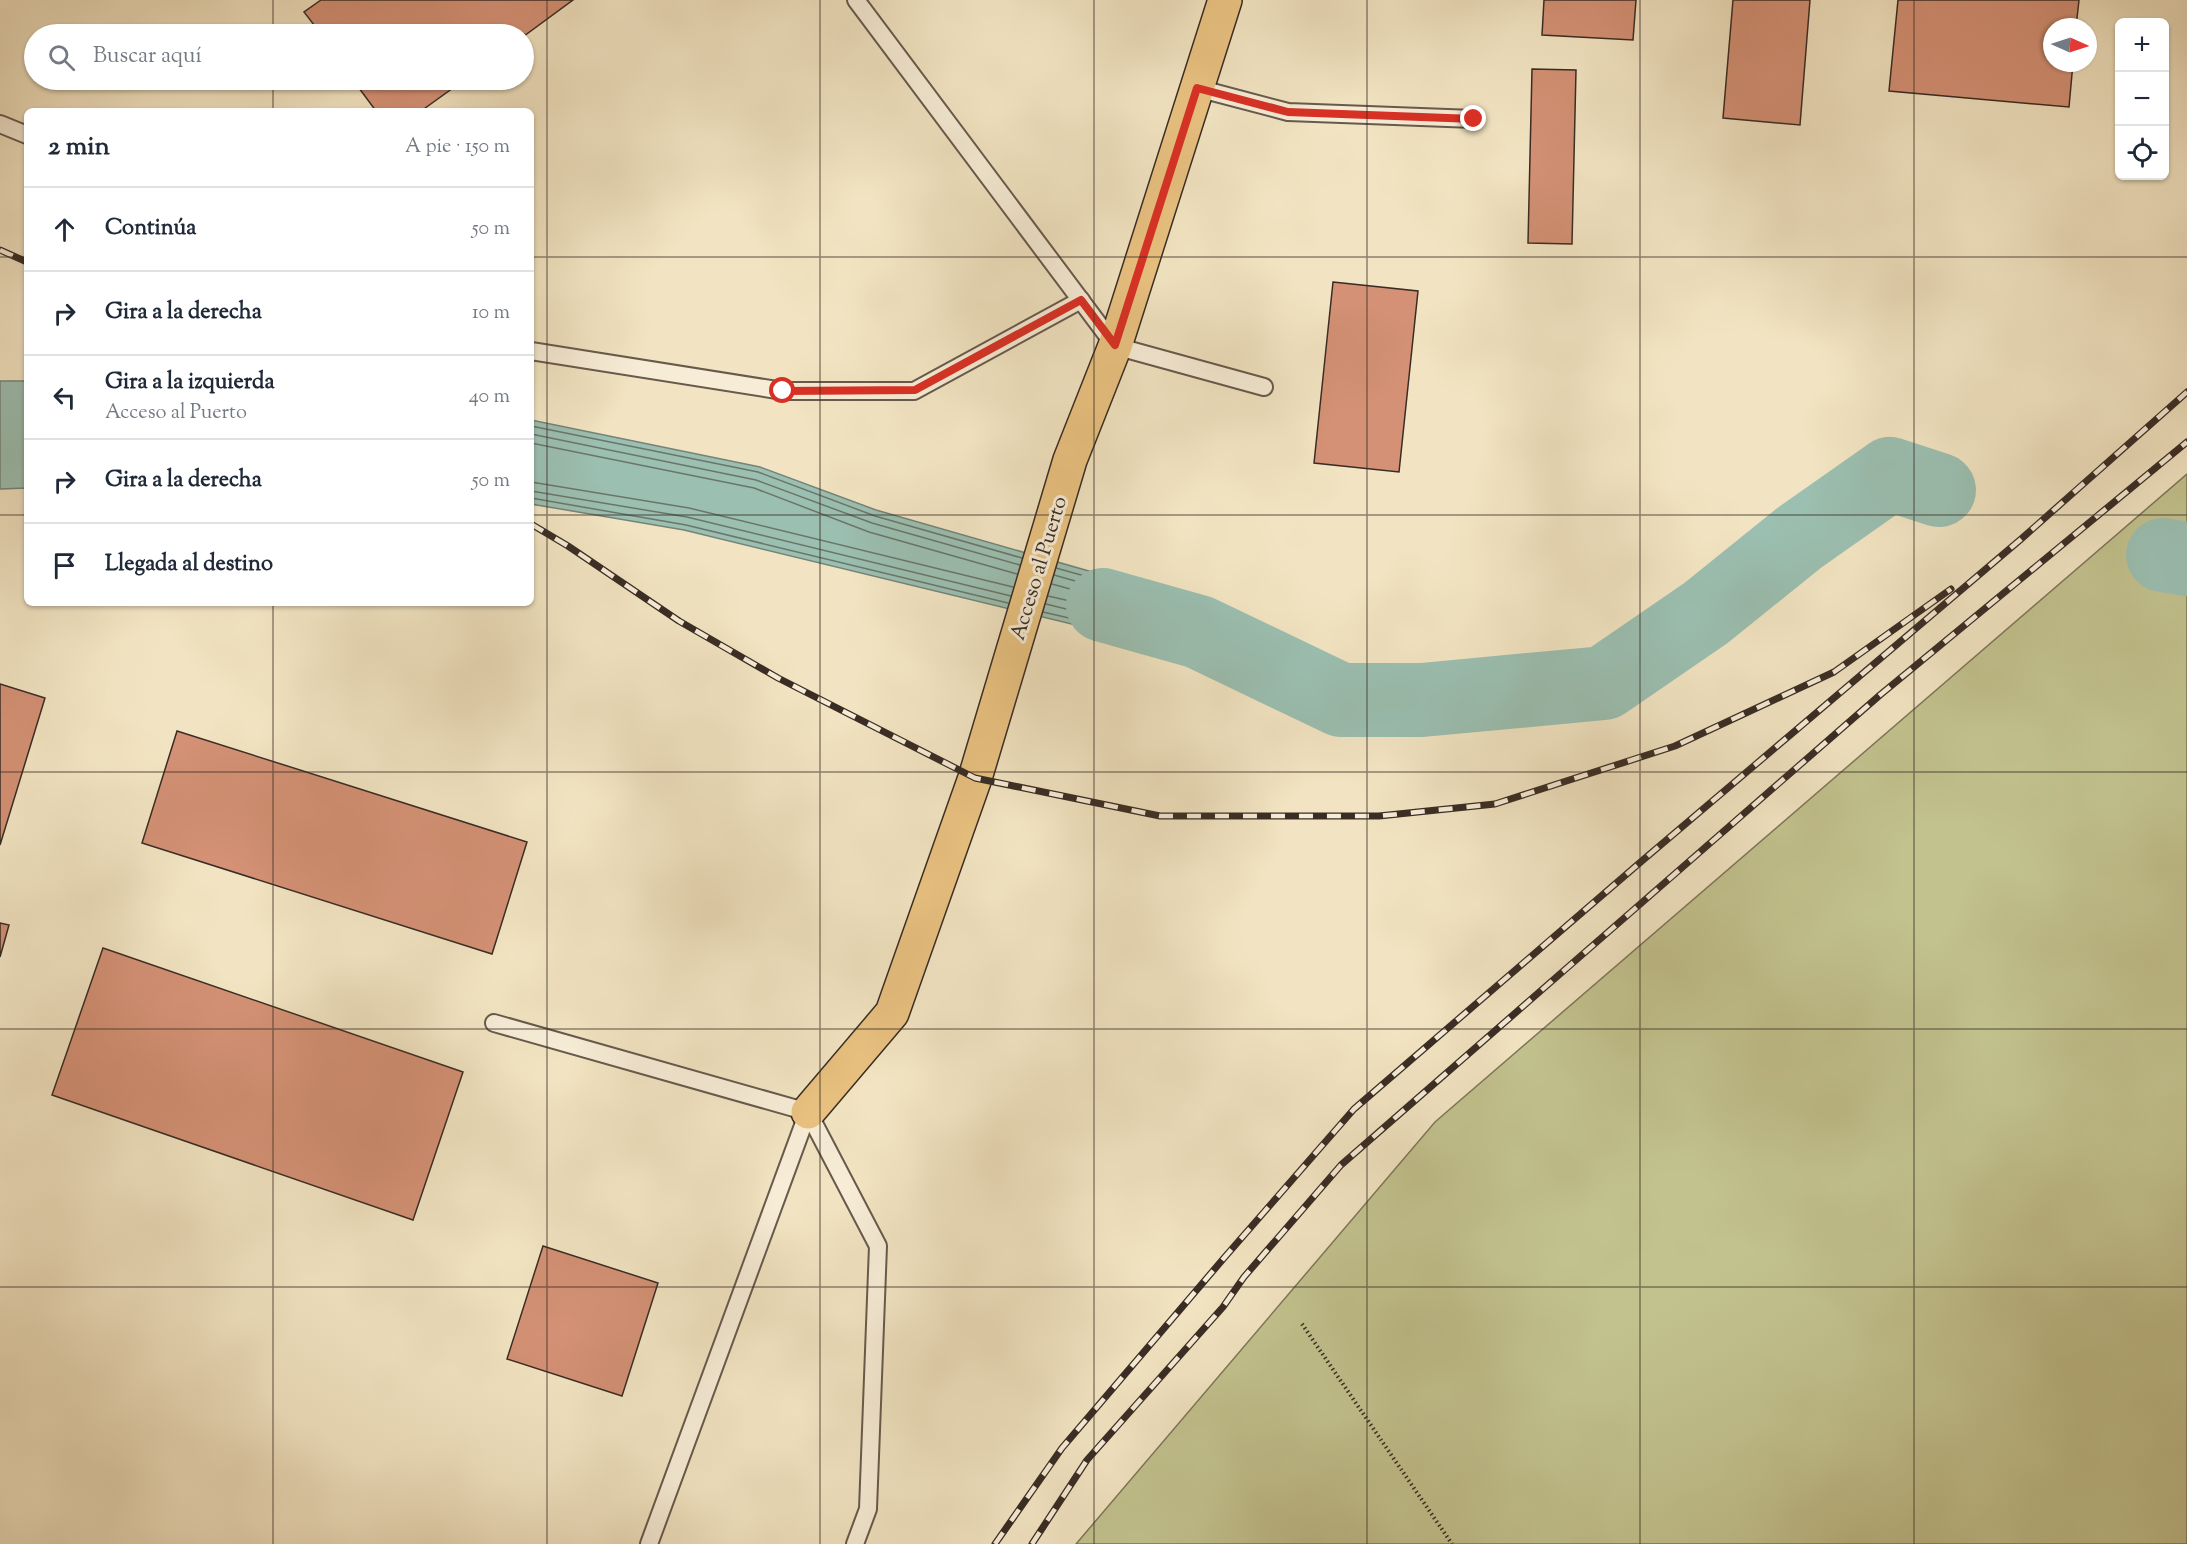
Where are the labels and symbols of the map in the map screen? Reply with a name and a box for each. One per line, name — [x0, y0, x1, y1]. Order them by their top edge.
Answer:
north arrow — [2043, 18, 2097, 72]
route end — [1460, 105, 1486, 131]
route start — [769, 377, 795, 403]
street label: Acceso al Puerto — [1004, 493, 1076, 644]

